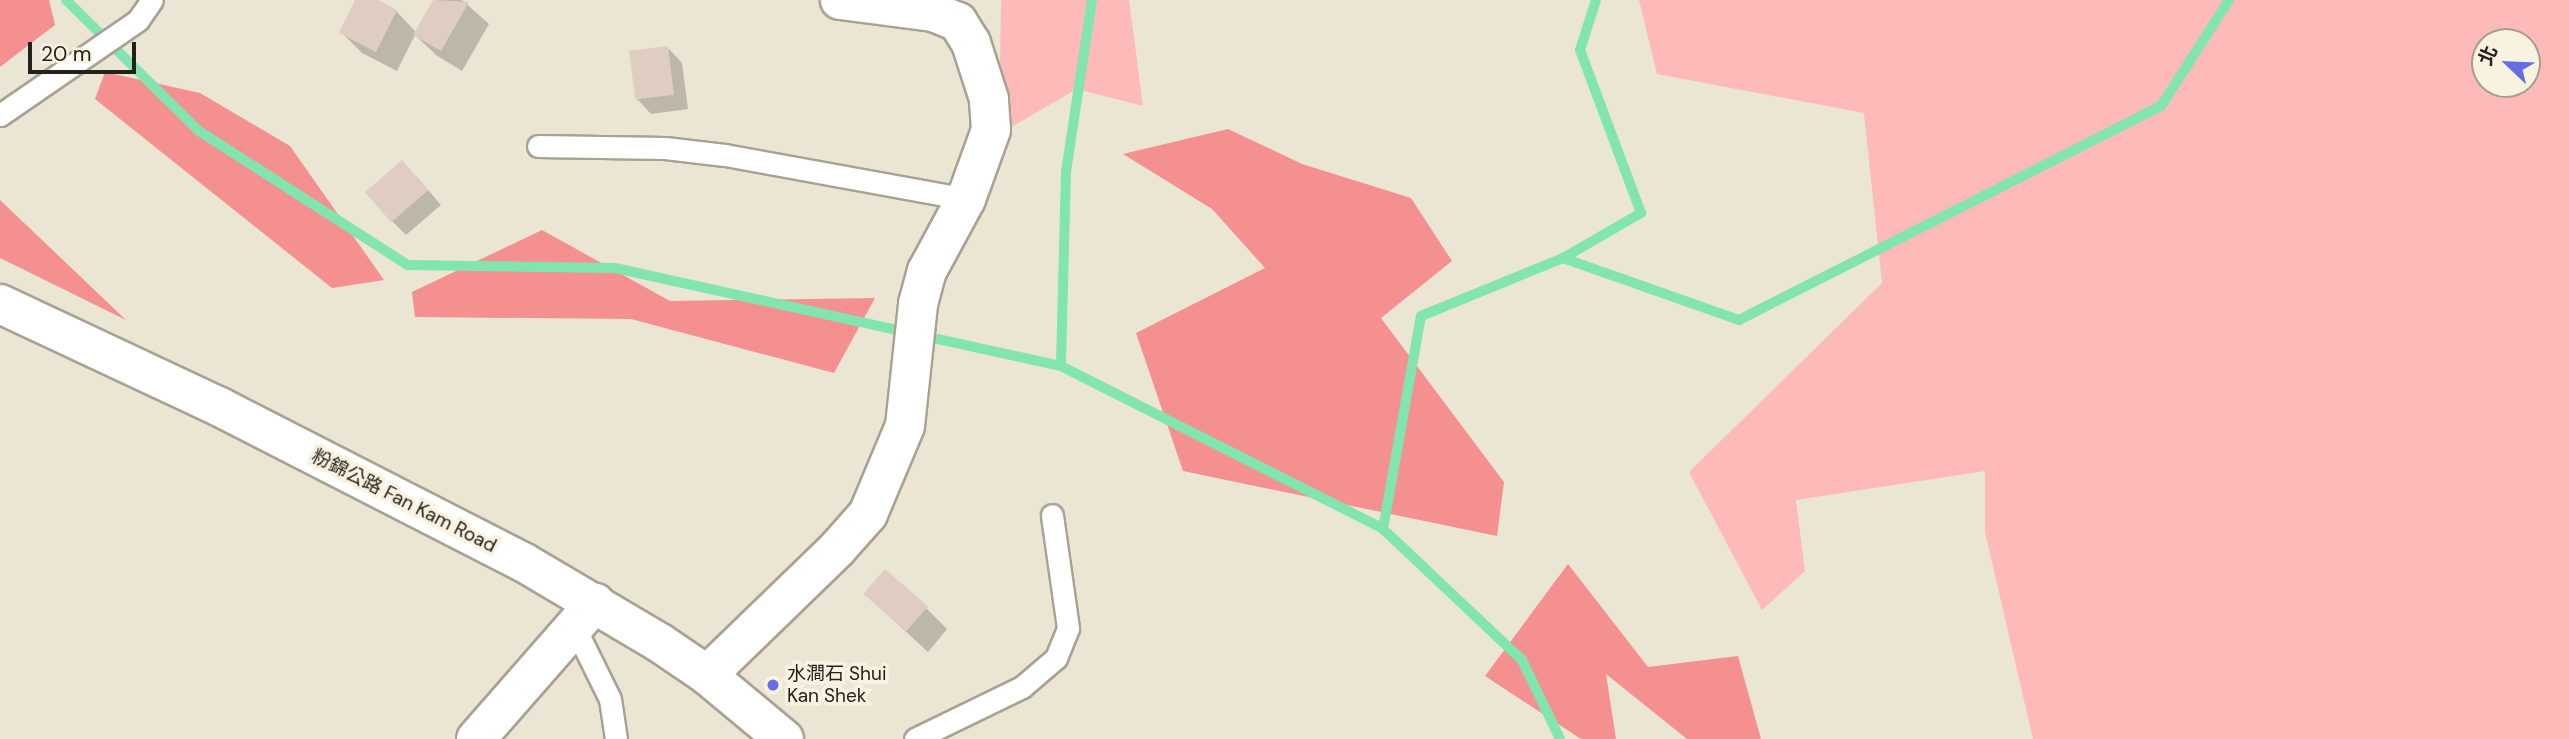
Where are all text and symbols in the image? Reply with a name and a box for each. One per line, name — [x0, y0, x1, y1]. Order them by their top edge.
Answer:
scale bar — [32, 28, 140, 72]
north arrow — [2471, 28, 2541, 98]
text: 20 m — [41, 40, 92, 68]
text: 北 — [2473, 42, 2503, 69]
street label: 粉錦公路 Fan Kam Road — [308, 445, 500, 557]
place label: 水澗石 Shui Kan Shek — [787, 663, 886, 707]
marker: 水澗石 Shui Kan Shek — [765, 677, 781, 693]

